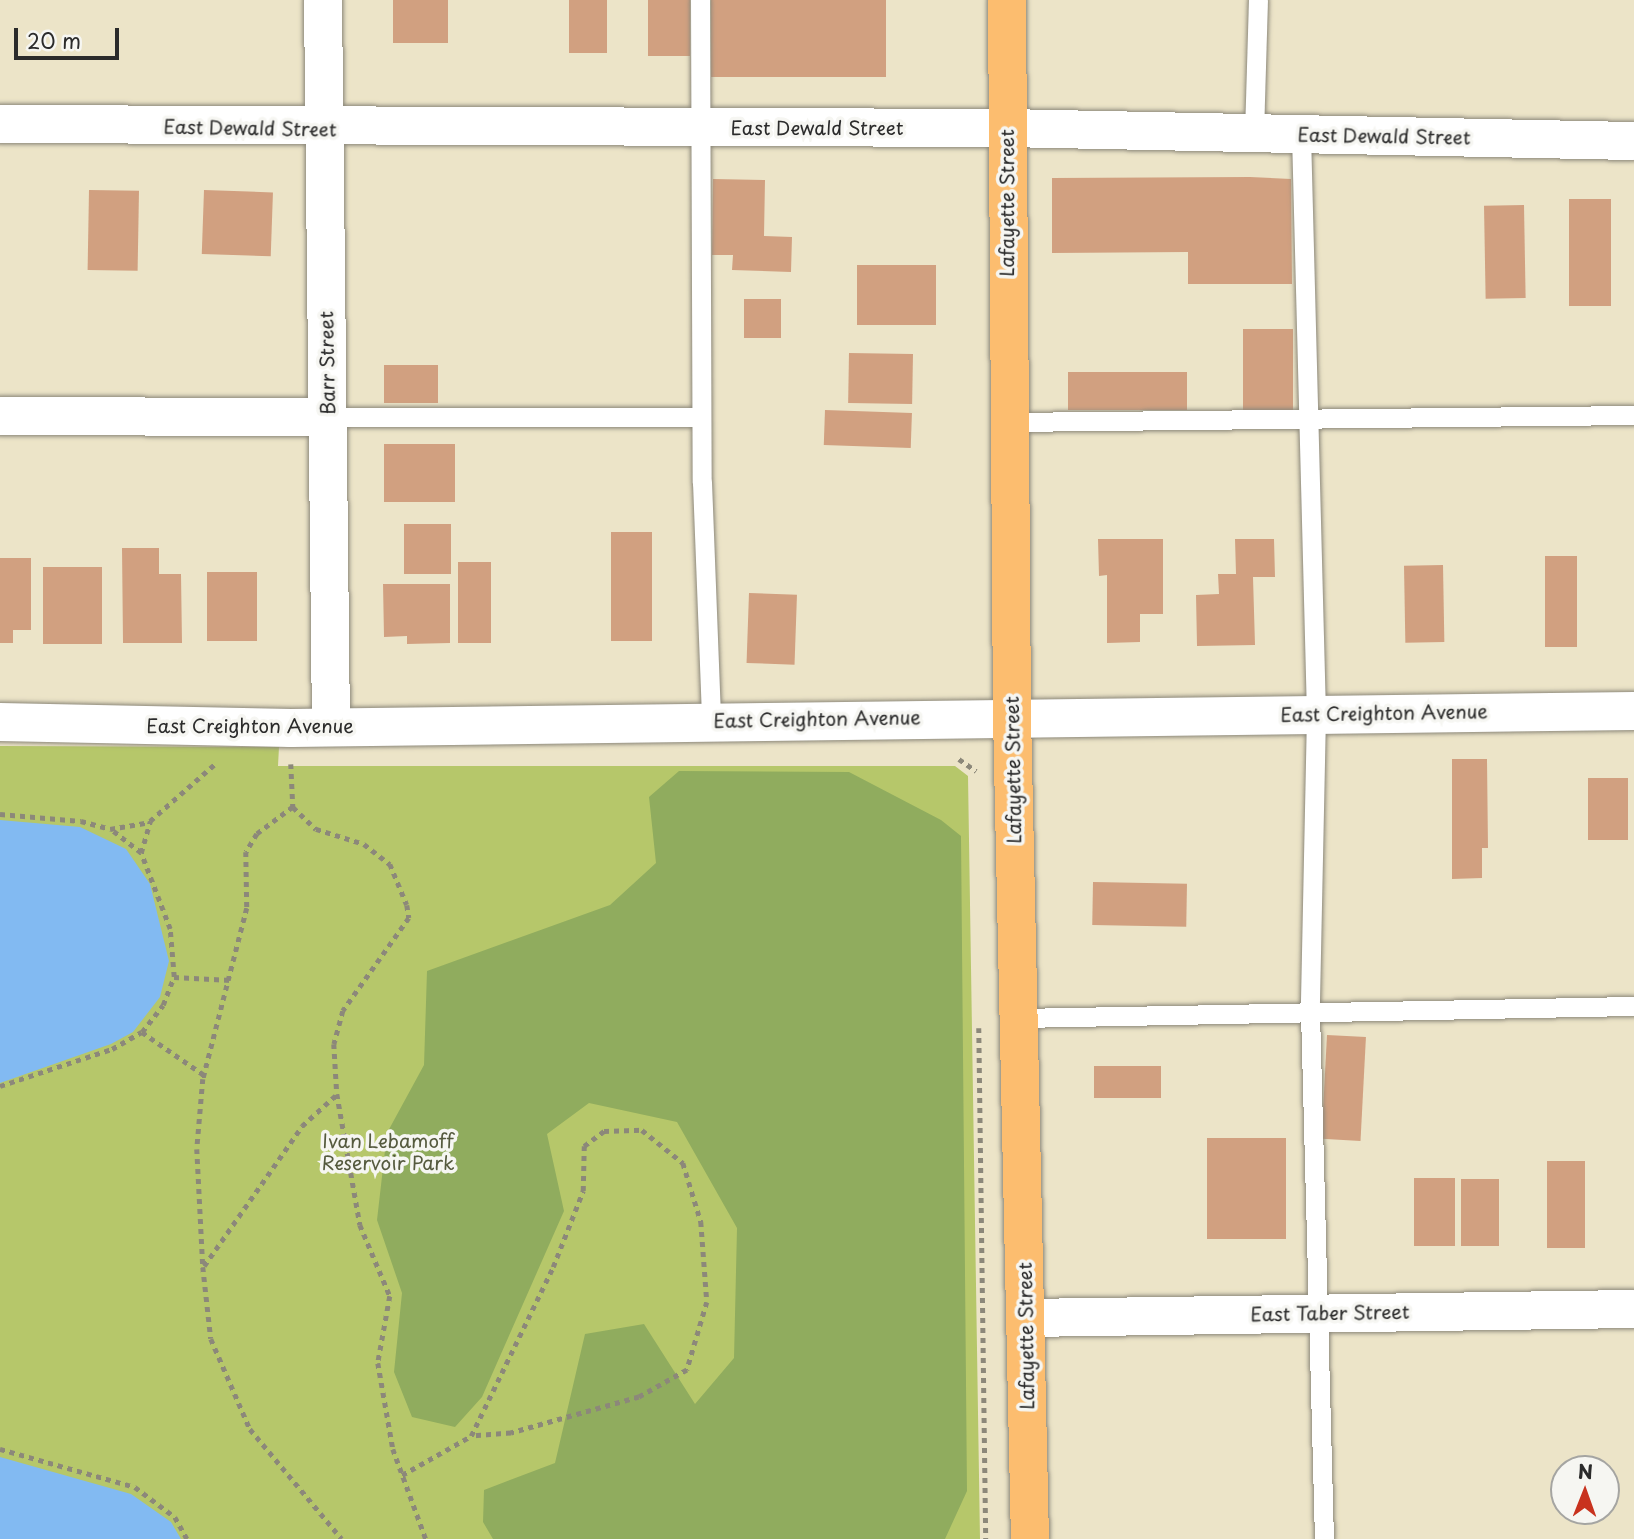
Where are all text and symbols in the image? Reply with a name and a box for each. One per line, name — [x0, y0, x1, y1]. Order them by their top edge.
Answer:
scale bar — [18, 14, 122, 58]
text: 20 m — [27, 24, 81, 56]
street label: East Dewald Street — [162, 115, 338, 141]
street label: East Dewald Street — [729, 117, 905, 139]
street label: East Dewald Street — [1296, 123, 1472, 149]
street label: Lafayette Street — [996, 129, 1018, 277]
street label: Barr Street — [315, 310, 339, 416]
street label: Lafayette Street — [1000, 696, 1026, 844]
street label: East Creighton Avenue — [1281, 700, 1487, 726]
street label: East Creighton Avenue — [714, 706, 920, 732]
street label: East Creighton Avenue — [147, 715, 353, 737]
park label: Ivan Lebamoff Reservoir Park — [322, 1130, 454, 1174]
street label: Lafayette Street — [1013, 1262, 1039, 1410]
street label: East Taber Street — [1249, 1300, 1411, 1326]
north arrow — [1550, 1455, 1620, 1525]
text: N — [1578, 1457, 1593, 1485]

